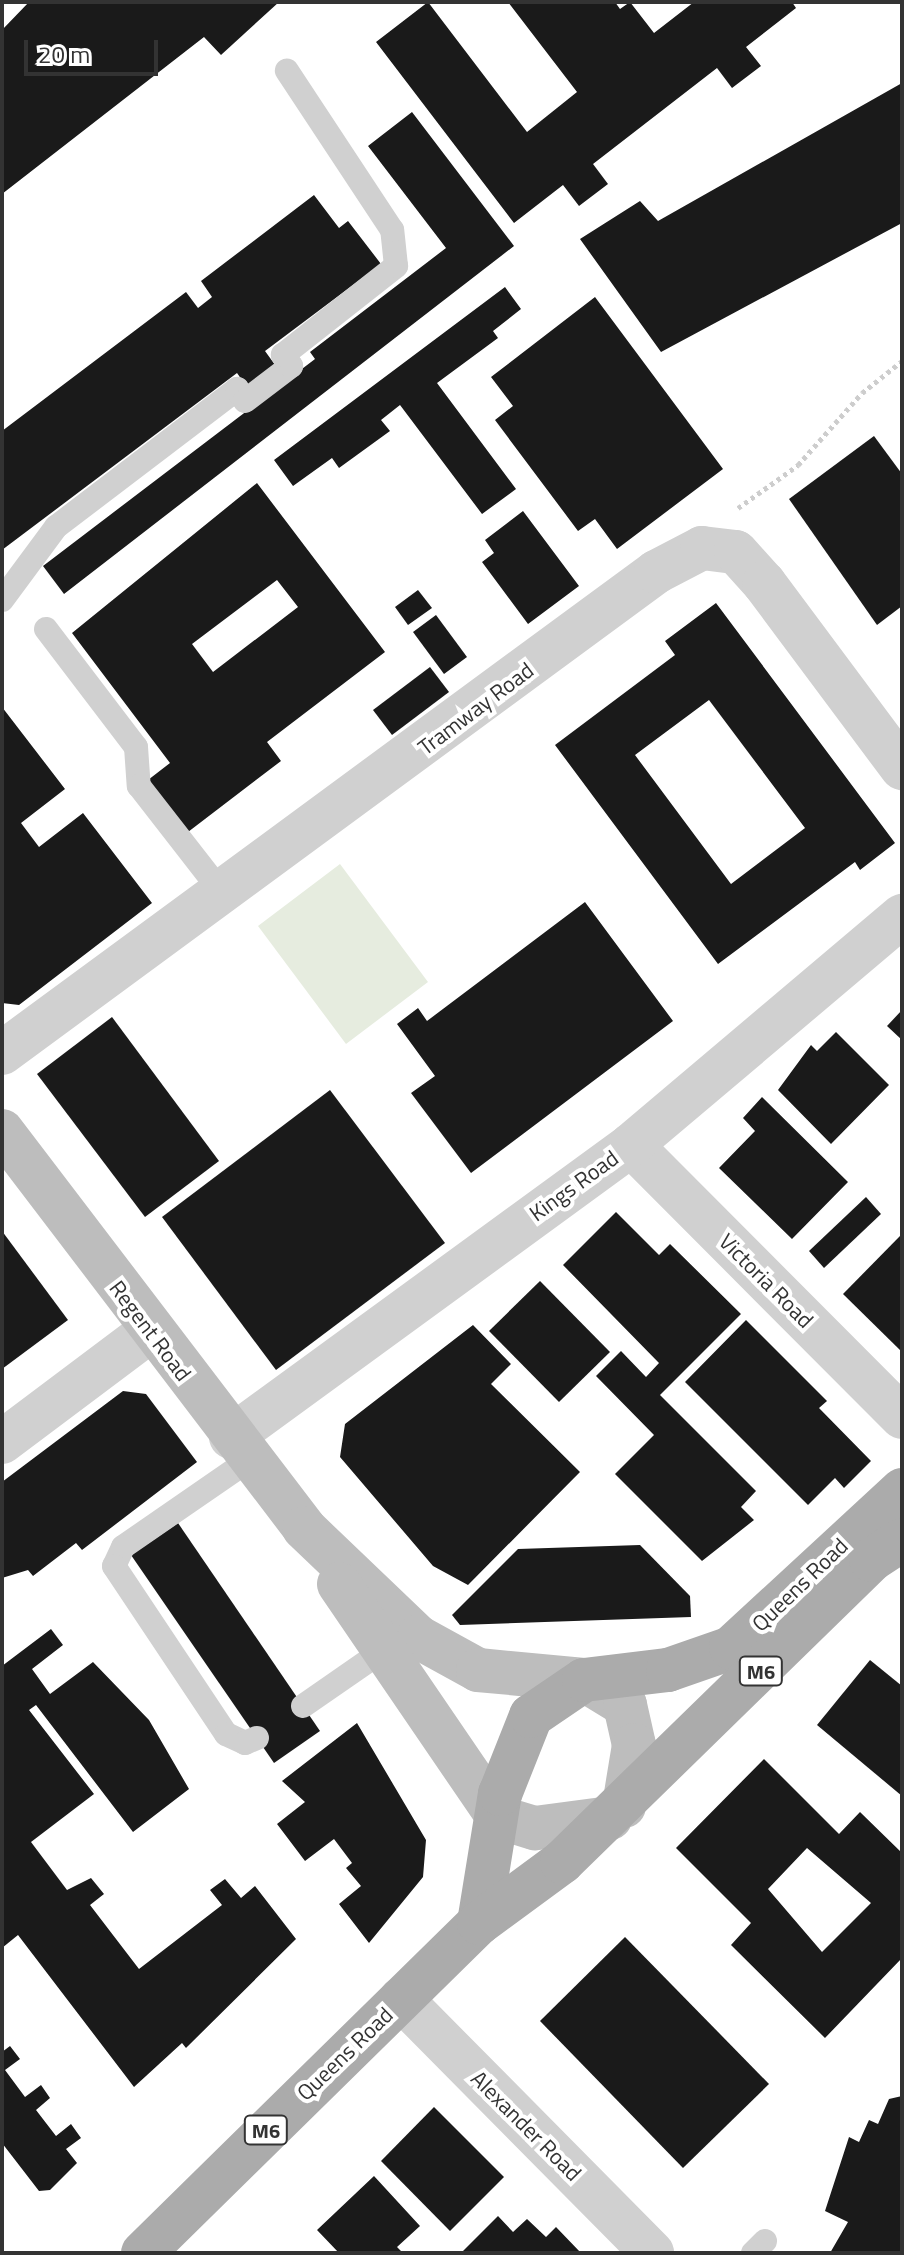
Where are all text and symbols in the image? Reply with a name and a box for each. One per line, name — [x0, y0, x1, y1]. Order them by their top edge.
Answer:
scale bar — [28, 24, 162, 74]
text: 20 m — [38, 36, 90, 72]
street label: Tramway Road — [413, 657, 539, 761]
street label: Kings Road — [525, 1145, 623, 1227]
street label: Victoria Road — [713, 1228, 819, 1334]
street label: Regent Road — [104, 1276, 196, 1386]
street label: Queens Road — [747, 1533, 853, 1637]
road number: M6 — [737, 1655, 785, 1687]
street label: Queens Road — [292, 2002, 398, 2106]
street label: Alexander Road — [465, 2065, 587, 2187]
road number: M6 — [242, 2114, 290, 2146]

